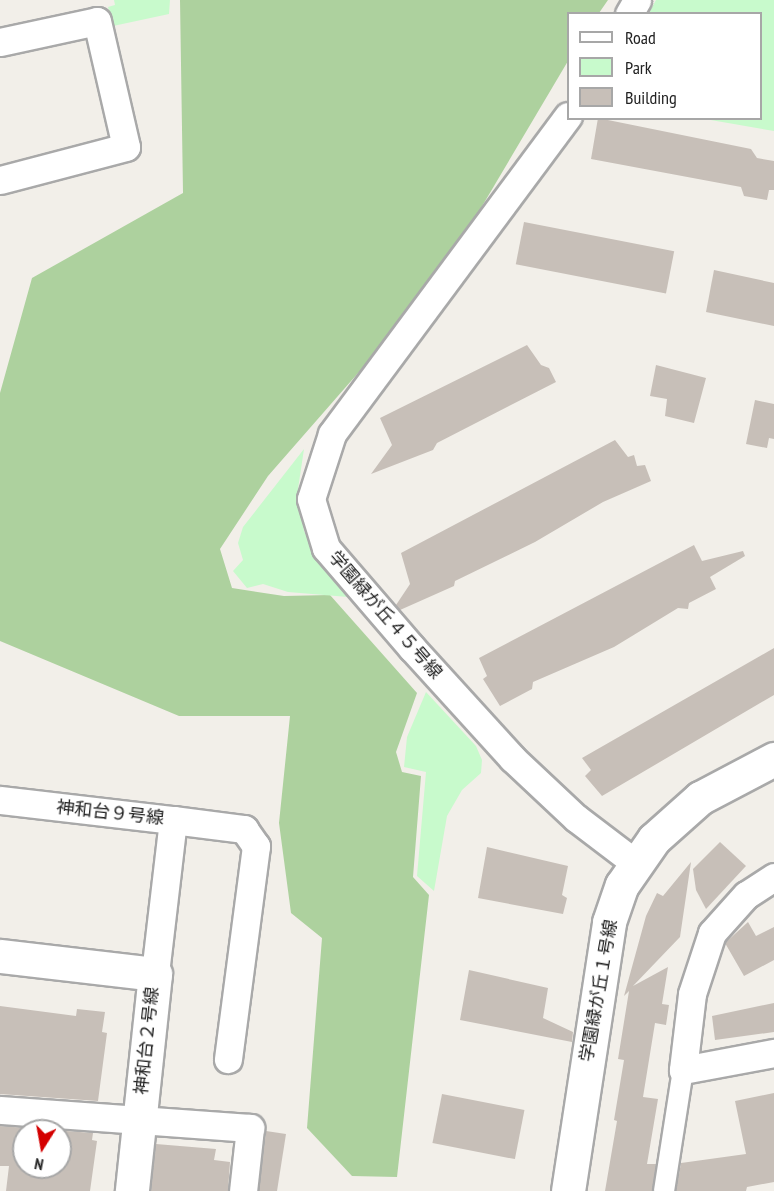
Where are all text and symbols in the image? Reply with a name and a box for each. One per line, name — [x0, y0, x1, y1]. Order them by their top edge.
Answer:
legend — [567, 12, 762, 120]
text: Road — [625, 26, 656, 49]
text: Park — [625, 56, 652, 79]
text: Building — [625, 86, 677, 109]
street label: 学園緑が丘４５号線 — [324, 547, 446, 683]
street label: 神和台９号線 — [55, 797, 165, 829]
street label: 学園緑が丘１号線 — [576, 918, 622, 1064]
street label: 神和台２号線 — [131, 986, 163, 1096]
north arrow — [12, 1119, 72, 1179]
text: N — [33, 1154, 45, 1175]

